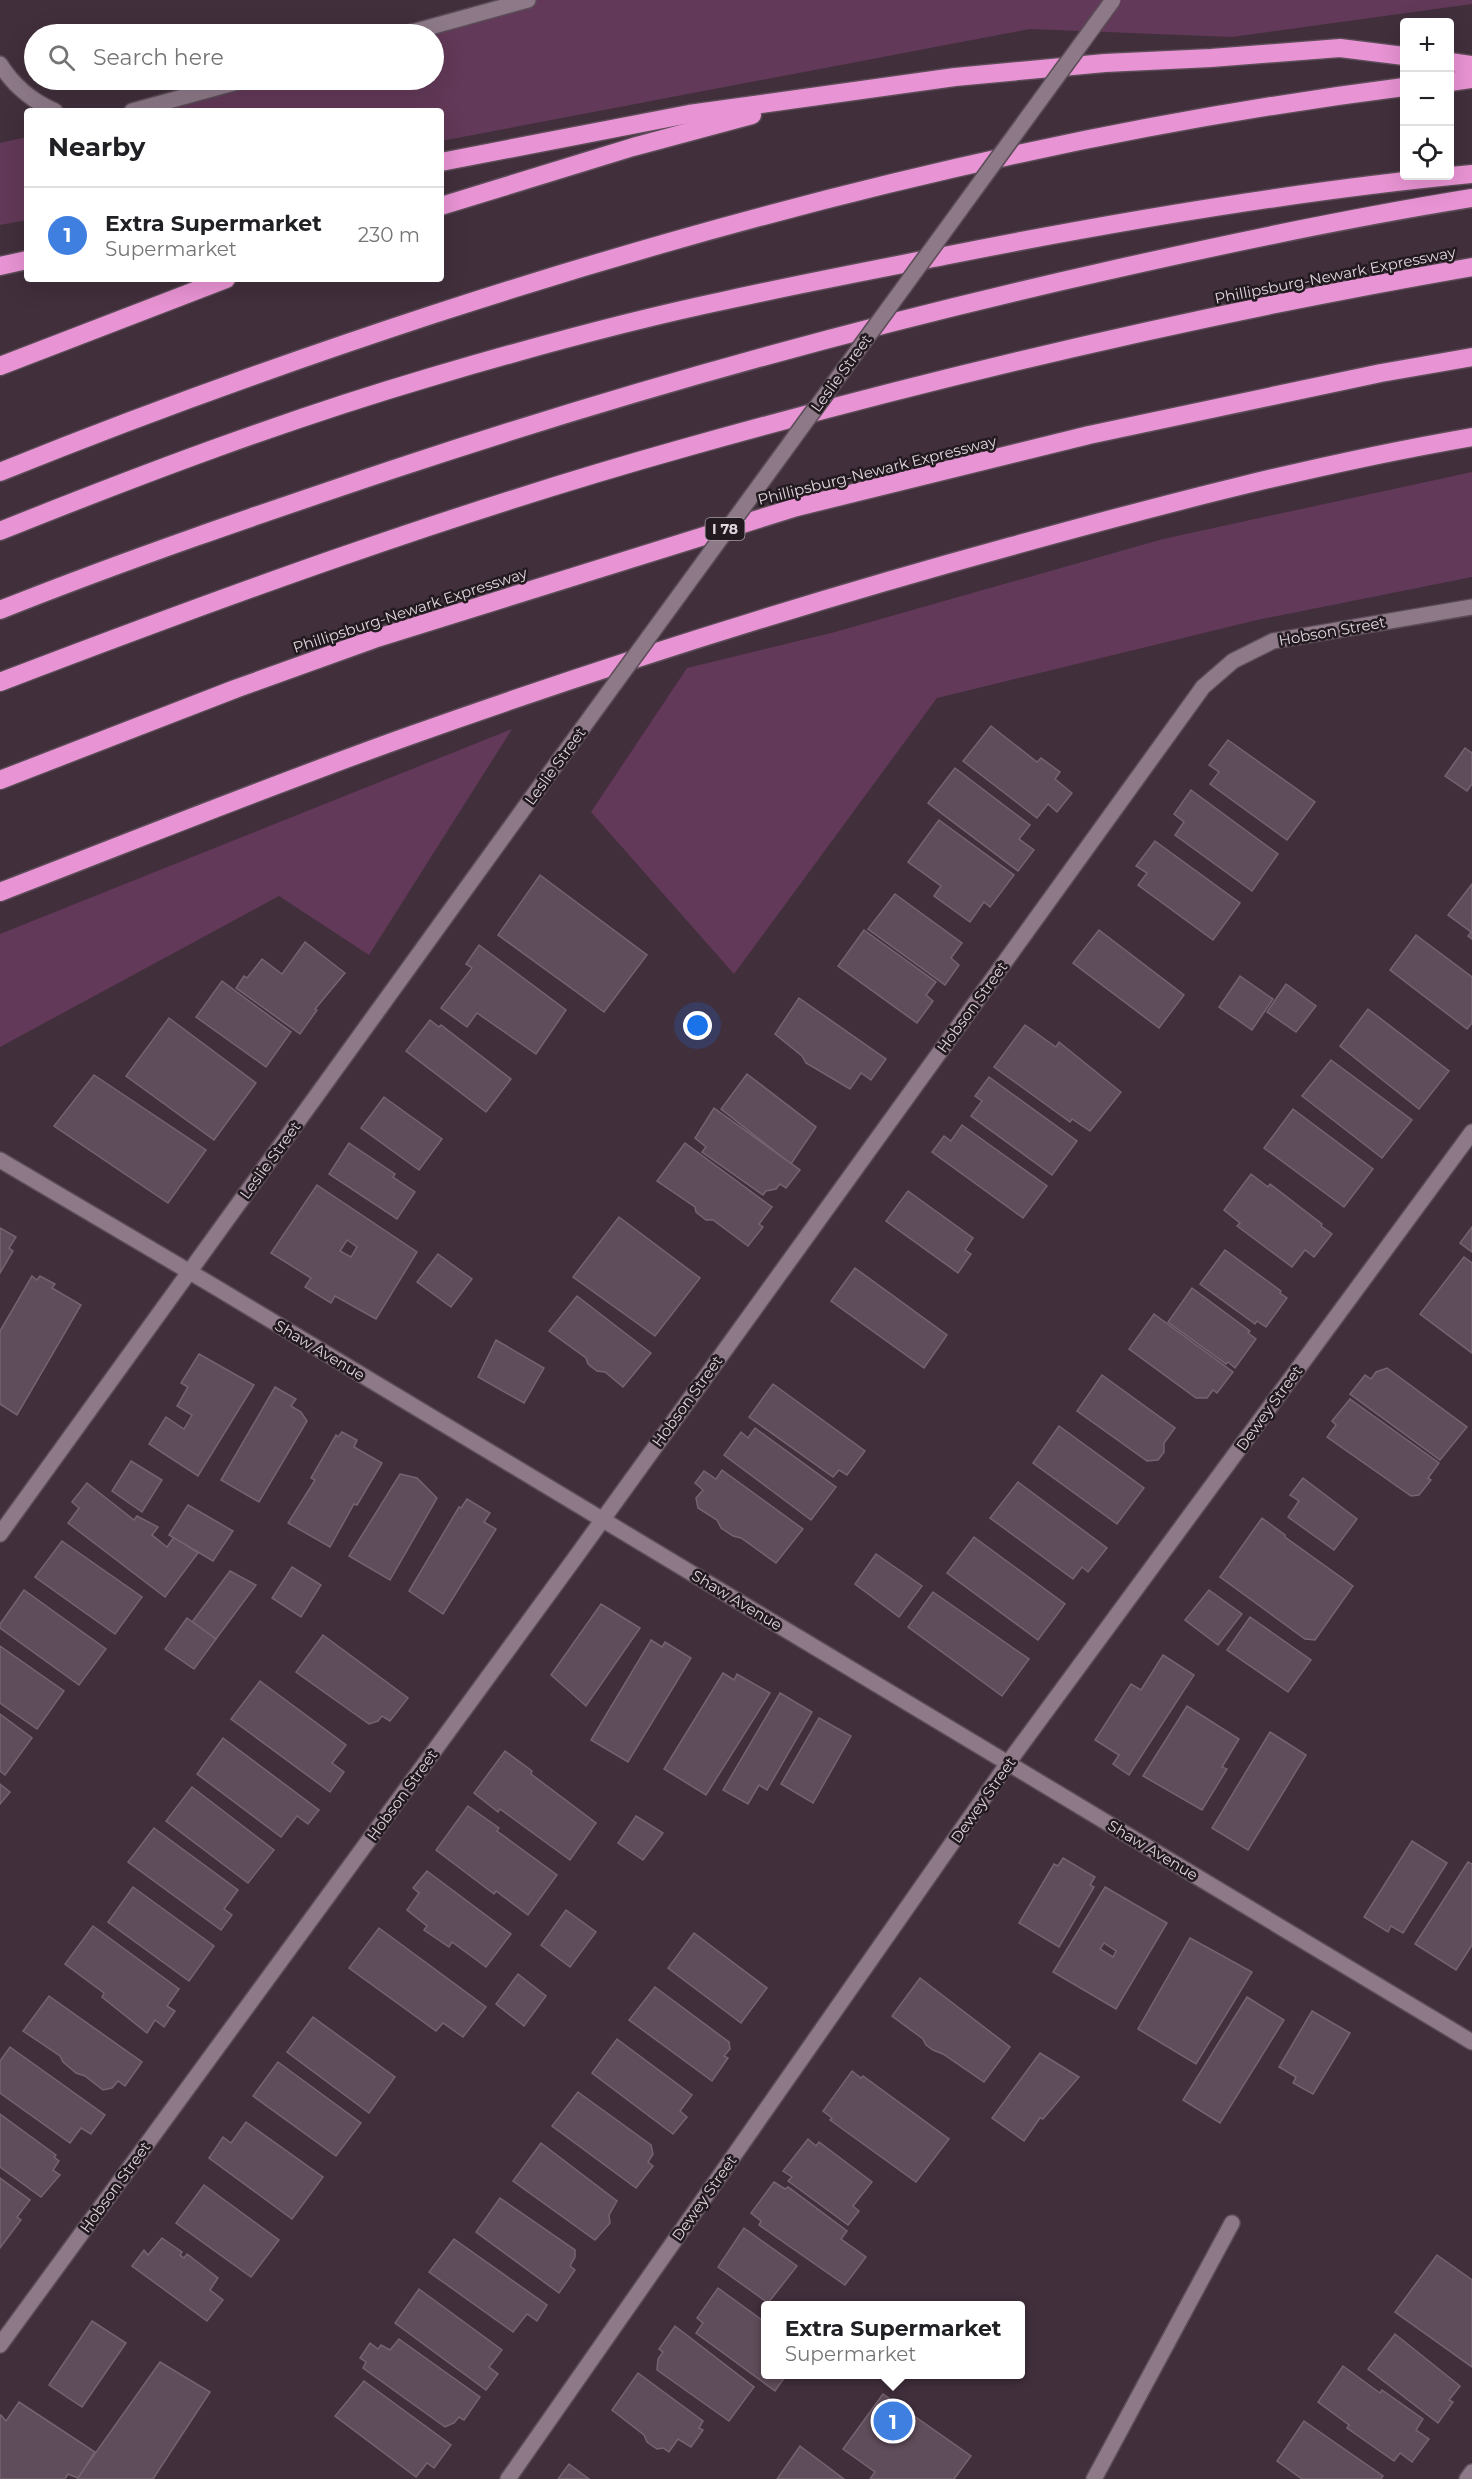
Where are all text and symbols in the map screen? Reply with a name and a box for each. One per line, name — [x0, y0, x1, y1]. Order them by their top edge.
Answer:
map controls — [1400, 18, 1454, 180]
button: + — [1400, 18, 1454, 72]
search box — [24, 24, 444, 90]
icon: search — [45, 41, 78, 74]
text: Search here — [93, 44, 224, 71]
button: − — [1400, 72, 1454, 126]
button: locate — [1400, 126, 1454, 180]
text: Nearby — [48, 131, 145, 163]
text: Extra Supermarket — [105, 210, 322, 237]
text: 1 — [64, 223, 71, 247]
text: 230 m — [358, 223, 420, 247]
text: Supermarket — [105, 237, 237, 261]
street label: Phillipsburg-Newark Expressway — [1213, 242, 1458, 308]
street label: Leslie Street — [806, 330, 876, 416]
street label: Phillipsburg-Newark Expressway — [756, 431, 999, 509]
road number: I 78 — [706, 518, 744, 540]
street label: Phillipsburg-Newark Expressway — [290, 563, 530, 657]
street label: Hobson Street — [1277, 612, 1387, 650]
street label: Leslie Street — [520, 723, 590, 809]
street label: Hobson Street — [933, 958, 1011, 1056]
your location — [683, 1011, 712, 1040]
street label: Leslie Street — [235, 1117, 305, 1203]
street label: Shaw Avenue — [271, 1316, 369, 1384]
street label: Hobson Street — [648, 1352, 726, 1450]
street label: Dewey Street — [1232, 1362, 1306, 1454]
street label: Shaw Avenue — [688, 1566, 786, 1634]
street label: Hobson Street — [363, 1746, 441, 1844]
street label: Dewey Street — [946, 1753, 1020, 1847]
street label: Shaw Avenue — [1104, 1816, 1202, 1884]
street label: Hobson Street — [76, 2138, 154, 2236]
street label: Dewey Street — [667, 2151, 741, 2245]
popup — [761, 2301, 1025, 2379]
text: Extra Supermarket — [785, 2315, 1001, 2342]
text: Supermarket — [785, 2342, 917, 2366]
pin: 1 — [874, 2398, 912, 2444]

